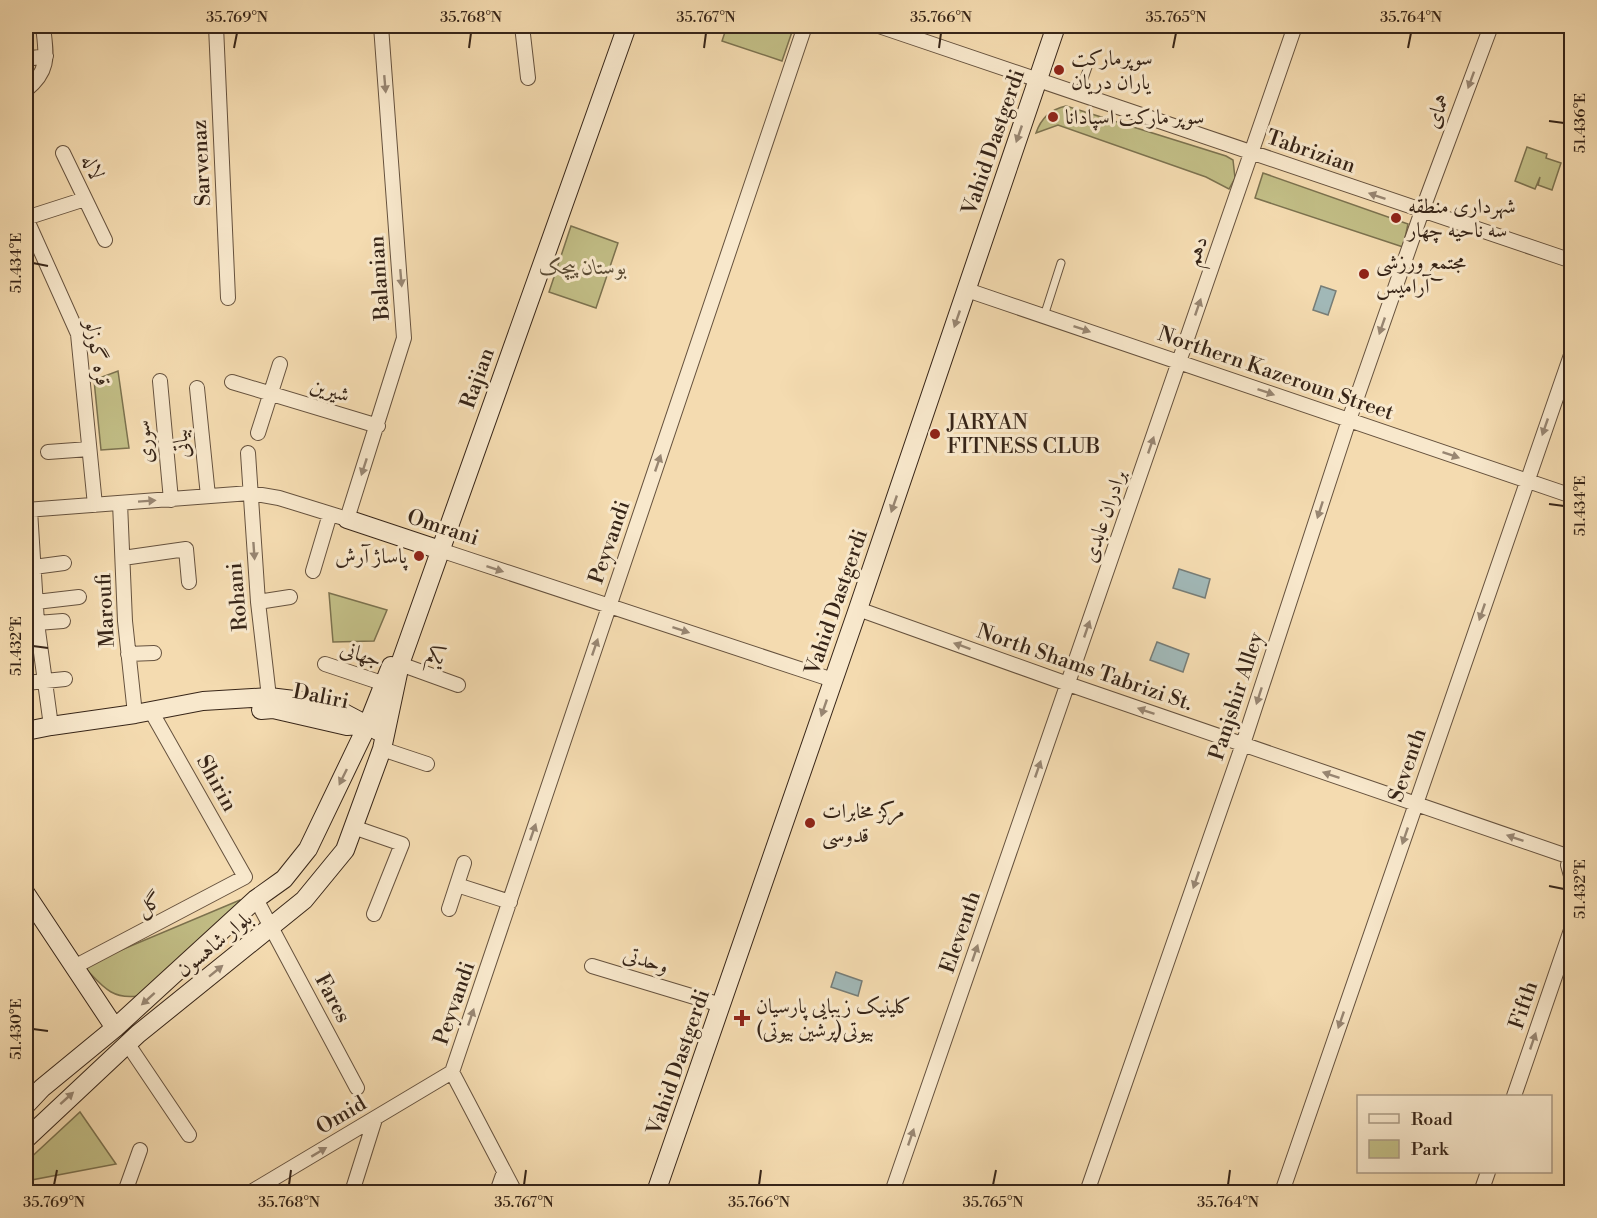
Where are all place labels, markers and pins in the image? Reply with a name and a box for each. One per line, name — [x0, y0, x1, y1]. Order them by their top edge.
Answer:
place label: سوپرمارکت یاران دریان — [1071, 46, 1153, 96]
marker: سوپرمارکت یاران دریان — [1052, 63, 1066, 77]
place label: سوپر مارکت اسپادانا — [1065, 105, 1204, 131]
marker: سوپر مارکت اسپادانا — [1046, 110, 1060, 124]
place label: شهرداری منطقه سه ناحیه چهار — [1406, 194, 1516, 244]
marker: شهرداری منطقه سه ناحیه چهار — [1389, 211, 1403, 225]
place label: مجتمع ورزشی آرامیس — [1376, 250, 1466, 300]
marker: مجتمع ورزشی آرامیس — [1357, 267, 1371, 281]
place label: JARYAN FITNESS CLUB — [946, 410, 1100, 460]
marker: JARYAN FITNESS CLUB — [928, 427, 942, 441]
place label: پاساژ آرش — [335, 543, 408, 571]
marker: پاساژ آرش — [412, 549, 426, 563]
place label: مرکز مخابرات قدوسی — [822, 799, 905, 850]
marker: مرکز مخابرات قدوسی — [803, 816, 817, 830]
place label: کلینیک زیبایی پارسیان بیوتی(پرشین بیوتی) — [756, 994, 911, 1044]
marker: کلینیک زیبایی پارسیان بیوتی(پرشین بیوتی) — [733, 1009, 751, 1027]

